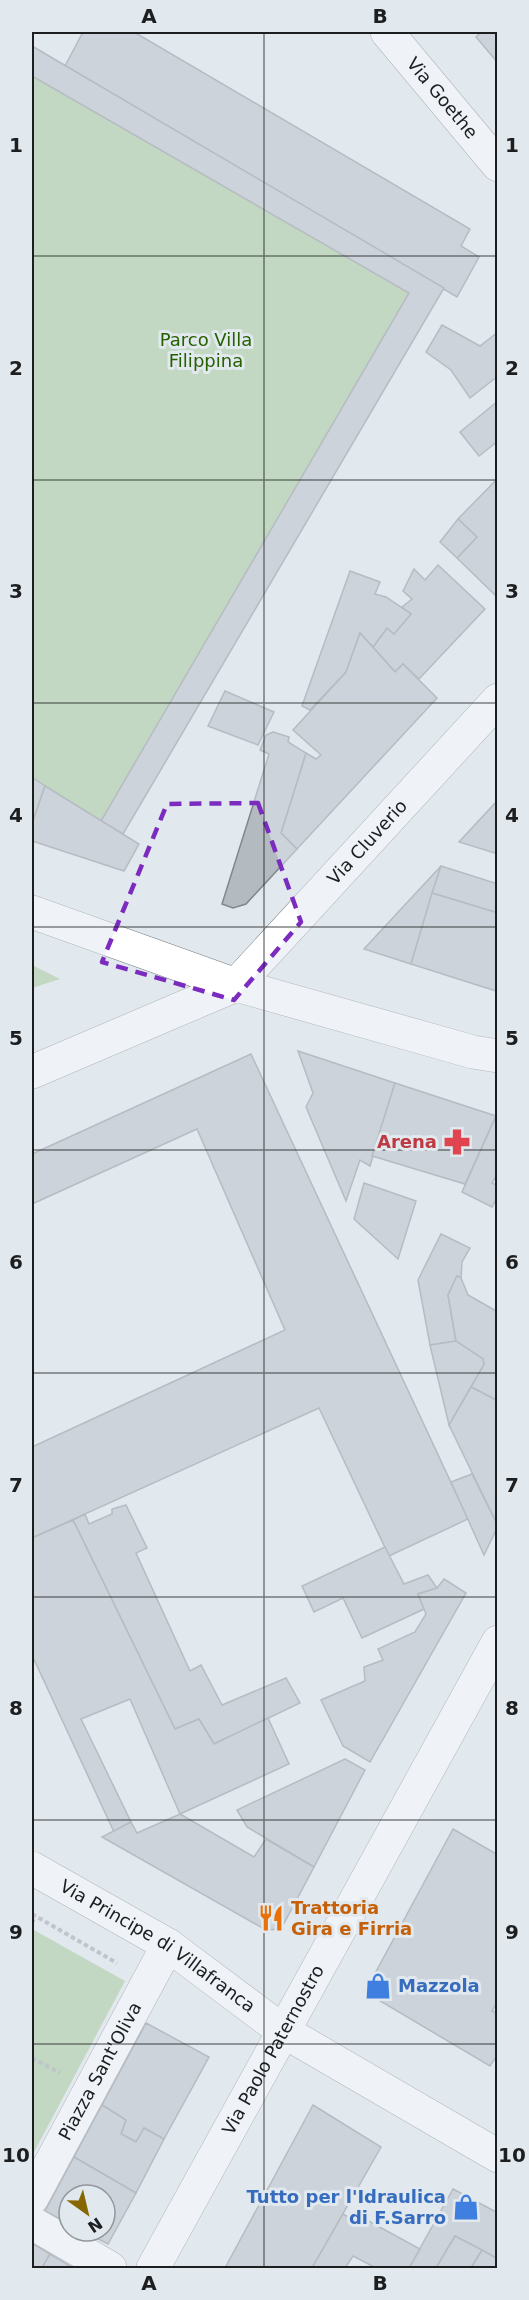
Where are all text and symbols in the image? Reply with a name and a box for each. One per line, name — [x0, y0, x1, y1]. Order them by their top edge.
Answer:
text: A — [141, 4, 157, 28]
text: B — [372, 4, 388, 28]
street label: Via Goethe — [403, 53, 482, 143]
text: 1 — [9, 133, 23, 157]
text: 1 — [505, 133, 519, 157]
park label: Parco Villa Filippina — [160, 329, 252, 371]
text: 2 — [9, 356, 23, 380]
text: 2 — [505, 356, 519, 380]
text: 3 — [9, 579, 23, 603]
text: 3 — [505, 579, 519, 603]
street label: Via Cluverio — [323, 795, 411, 889]
text: 4 — [9, 803, 23, 827]
text: 4 — [505, 803, 519, 827]
text: 5 — [9, 1026, 23, 1050]
text: 5 — [505, 1026, 519, 1050]
pharmacy icon: Arena — [442, 1127, 472, 1157]
place label: Arena — [377, 1131, 437, 1152]
text: 6 — [9, 1250, 23, 1274]
text: 6 — [505, 1250, 519, 1274]
text: 7 — [9, 1473, 23, 1497]
text: 7 — [505, 1473, 519, 1497]
text: 8 — [9, 1696, 23, 1720]
text: 8 — [505, 1696, 519, 1720]
street label: Via Principe di Villafranca — [56, 1875, 259, 2016]
place label: Trattoria Gira e Firria — [291, 1897, 412, 1939]
restaurant icon: Trattoria Gira e Firria — [256, 1903, 286, 1933]
text: 9 — [9, 1920, 23, 1944]
text: 9 — [505, 1920, 519, 1944]
street label: Via Paolo Paternostro — [218, 1961, 328, 2138]
shop icon: Mazzola — [363, 1971, 393, 2001]
place label: Mazzola — [398, 1975, 480, 1996]
street label: Piazza Sant'Oliva — [54, 1998, 145, 2144]
text: 10 — [2, 2143, 30, 2167]
text: 10 — [498, 2143, 526, 2167]
north arrow — [57, 2183, 117, 2243]
place label: Tutto per l'Idraulica di F.Sarro — [247, 2186, 446, 2228]
shop icon: Tutto per l'Idraulica di F.Sarro — [451, 2192, 481, 2222]
text: N — [84, 2213, 106, 2237]
text: A — [141, 2271, 157, 2295]
text: B — [372, 2271, 388, 2295]

